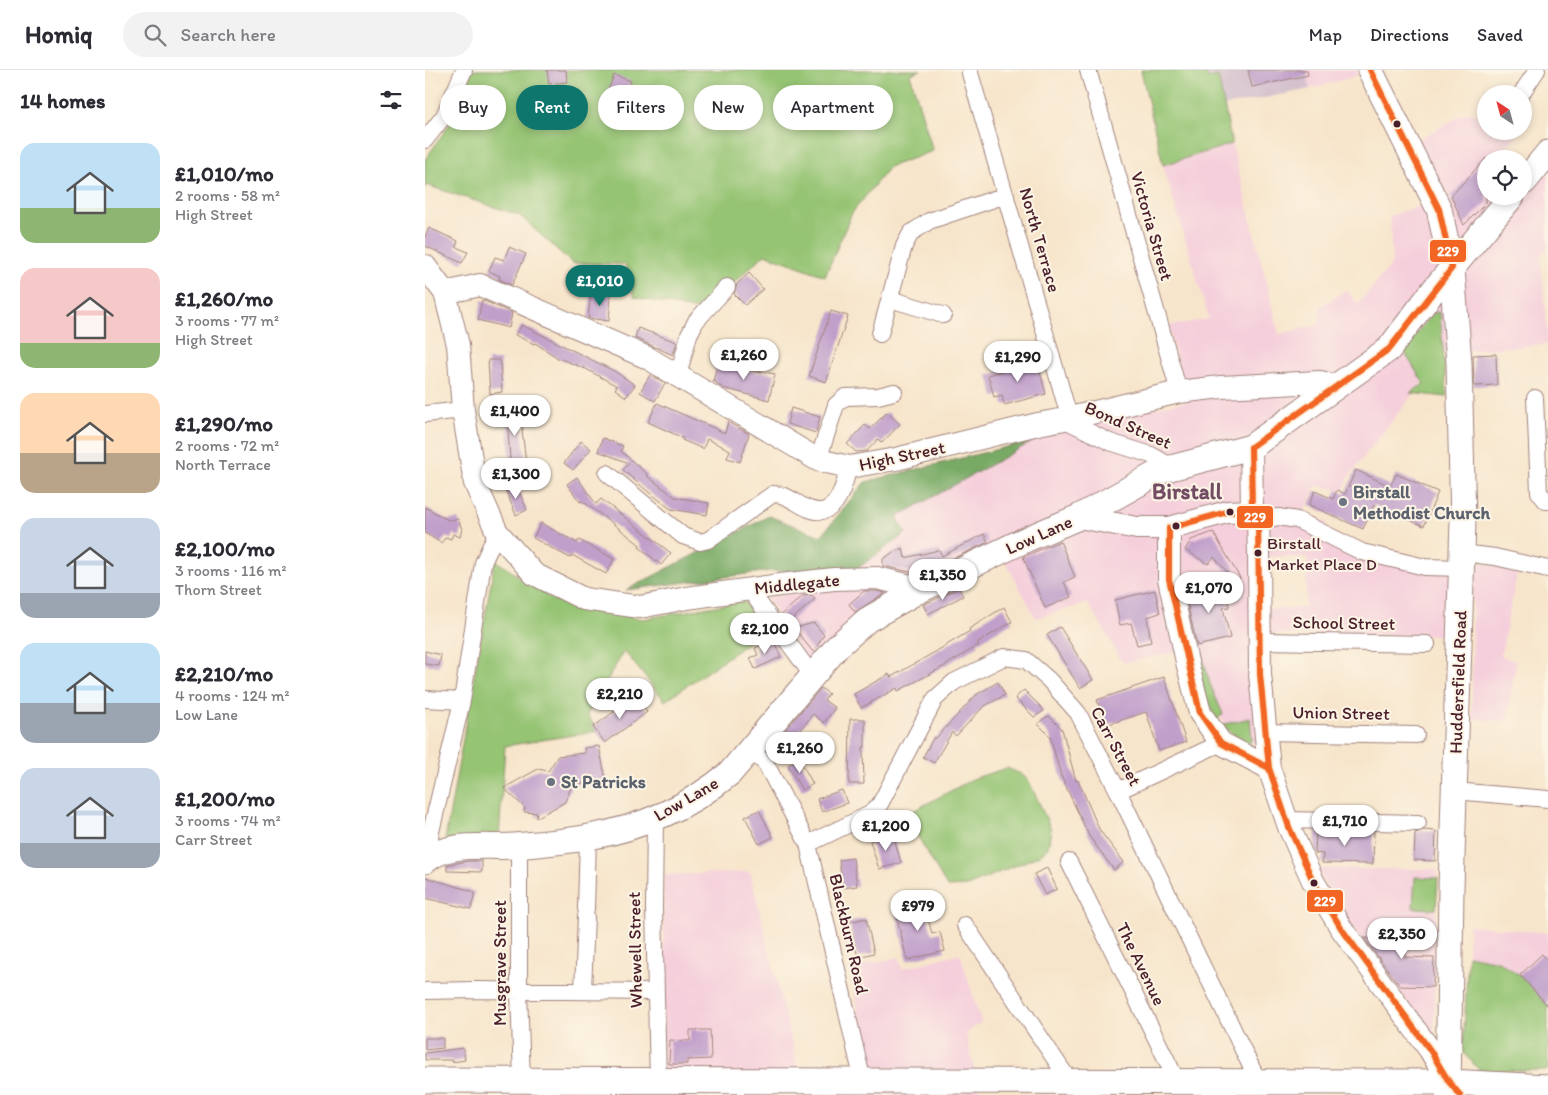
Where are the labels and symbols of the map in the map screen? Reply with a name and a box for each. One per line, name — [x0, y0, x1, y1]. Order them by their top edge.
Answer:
north arrow — [1477, 85, 1533, 140]
unlabelled marker — [1392, 119, 1402, 129]
street label: Victoria Street — [1126, 169, 1178, 283]
street label: North Terrace — [1015, 185, 1065, 295]
line badge: 229 — [1429, 239, 1467, 263]
text: 229 — [1437, 243, 1459, 260]
pin: £1,010 — [559, 264, 641, 307]
pin: £1,260 — [703, 338, 785, 381]
pin: £1,290 — [977, 340, 1059, 383]
pin: £1,400 — [474, 394, 556, 437]
street label: Bond Street — [1081, 396, 1175, 454]
street label: High Street — [857, 436, 947, 476]
pin: £1,300 — [475, 458, 557, 500]
district label: Birstall — [1152, 478, 1223, 505]
place label: Birstall Methodist Church — [1353, 481, 1490, 524]
marker: Birstall Methodist Church — [1337, 496, 1349, 508]
line badge: 229 — [1236, 505, 1274, 529]
unlabelled marker — [1225, 507, 1235, 517]
text: 229 — [1244, 509, 1266, 526]
street label: Low Lane — [1002, 511, 1076, 559]
unlabelled marker — [1171, 521, 1181, 531]
place label: Birstall Market Place D — [1267, 533, 1377, 574]
marker: Birstall Market Place D — [1253, 548, 1263, 558]
pin: £1,350 — [902, 558, 984, 601]
street label: Middlegate — [753, 569, 841, 599]
pin: £1,070 — [1168, 572, 1250, 614]
street label: Huddersfield Road — [1445, 610, 1471, 754]
street label: School Street — [1292, 611, 1396, 635]
pin: £2,100 — [724, 612, 806, 655]
pin: £2,210 — [579, 678, 661, 720]
street label: Union Street — [1292, 701, 1390, 725]
street label: Carr Street — [1086, 702, 1146, 790]
pin: £1,260 — [759, 732, 841, 774]
place label: St Patricks — [561, 771, 646, 793]
street label: Low Lane — [650, 772, 722, 826]
marker: St Patricks — [545, 776, 557, 788]
pin: £1,710 — [1304, 804, 1386, 847]
pin: £1,200 — [845, 810, 927, 852]
street label: Blackburn Road — [824, 872, 874, 997]
unlabelled marker — [1309, 878, 1319, 888]
line badge: 229 — [1306, 889, 1344, 913]
pin: £979 — [888, 890, 948, 932]
street label: Whewell Street — [623, 891, 647, 1008]
text: 229 — [1314, 893, 1336, 910]
street label: Musgrave Street — [489, 900, 511, 1026]
pin: £2,350 — [1361, 918, 1443, 960]
street label: The Avenue — [1111, 919, 1171, 1009]

